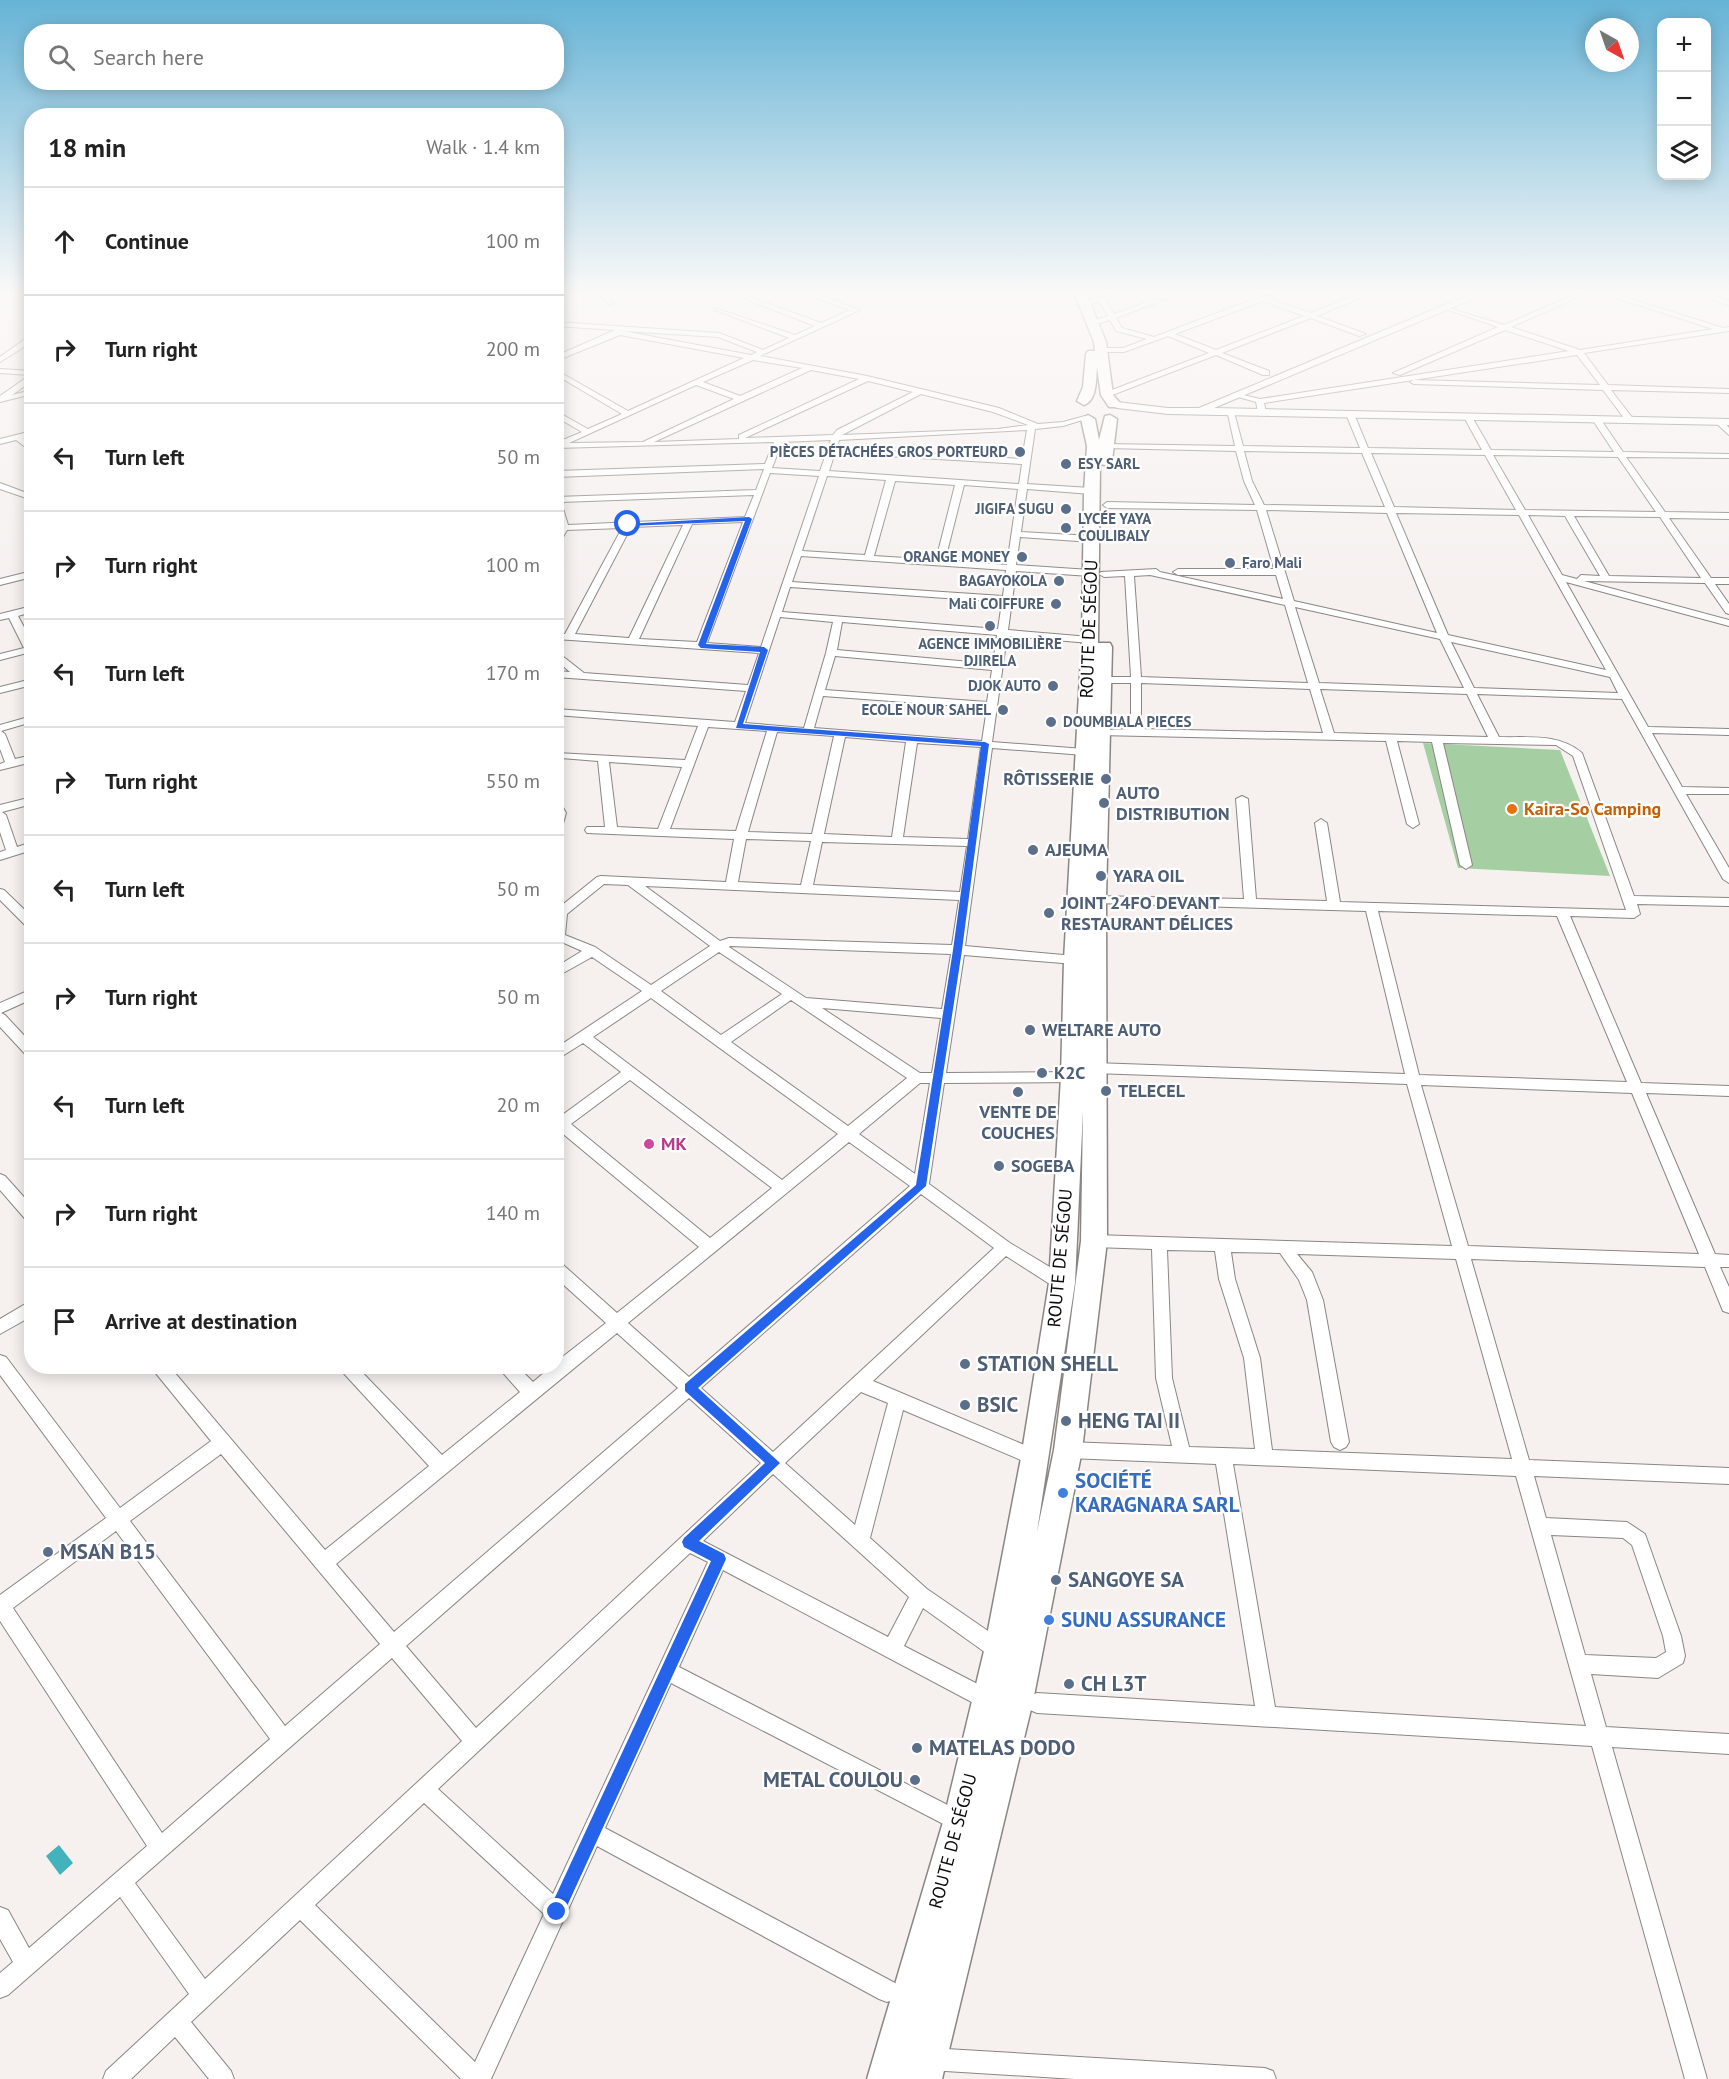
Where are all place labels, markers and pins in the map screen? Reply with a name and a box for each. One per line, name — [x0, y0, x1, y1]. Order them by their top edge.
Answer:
place label: PIÈCES DÉTACHÉES GROS PORTEURD — [770, 442, 1008, 461]
marker: PIÈCES DÉTACHÉES GROS PORTEURD — [1013, 445, 1027, 459]
place label: ESY SARL — [1078, 454, 1140, 473]
marker: ESY SARL — [1059, 457, 1073, 471]
place label: JIGIFA SUGU — [975, 499, 1054, 518]
marker: JIGIFA SUGU — [1059, 502, 1073, 516]
place label: LYCÉE YAYA COULIBALY — [1078, 509, 1152, 545]
marker: LYCÉE YAYA COULIBALY — [1059, 521, 1073, 535]
place label: ORANGE MONEY — [903, 547, 1010, 566]
marker: ORANGE MONEY — [1015, 550, 1029, 564]
place label: Faro Mali — [1242, 553, 1302, 572]
marker: Faro Mali — [1223, 556, 1237, 570]
place label: BAGAYOKOLA — [959, 571, 1048, 590]
marker: BAGAYOKOLA — [1052, 574, 1066, 588]
place label: Mali COIFFURE — [949, 594, 1044, 613]
marker: Mali COIFFURE — [1049, 597, 1063, 611]
marker: AGENCE IMMOBILIÈRE DJIRELA — [983, 619, 997, 633]
place label: AGENCE IMMOBILIÈRE DJIRELA — [918, 634, 1062, 670]
place label: DJOK AUTO — [968, 676, 1041, 695]
marker: DJOK AUTO — [1046, 679, 1060, 693]
place label: ECOLE NOUR SAHEL — [861, 700, 991, 719]
marker: ECOLE NOUR SAHEL — [996, 703, 1010, 717]
place label: DOUMBIALA PIECES — [1063, 712, 1191, 731]
marker: DOUMBIALA PIECES — [1044, 715, 1058, 729]
place label: RÔTISSERIE — [1003, 767, 1094, 790]
marker: RÔTISSERIE — [1099, 772, 1113, 786]
place label: AUTO DISTRIBUTION — [1116, 781, 1230, 825]
marker: AUTO DISTRIBUTION — [1097, 796, 1111, 810]
place label: Kaira-So Camping — [1524, 797, 1661, 820]
marker: Kaira-So Camping — [1505, 802, 1519, 816]
place label: AJEUMA — [1045, 838, 1108, 861]
marker: AJEUMA — [1026, 843, 1040, 857]
place label: YARA OIL — [1112, 864, 1185, 887]
marker: YARA OIL — [1094, 869, 1108, 883]
place label: JOINT 24FO DEVANT RESTAURANT DÉLICES — [1060, 891, 1233, 935]
marker: JOINT 24FO DEVANT RESTAURANT DÉLICES — [1042, 906, 1056, 920]
place label: WELTARE AUTO — [1042, 1018, 1161, 1041]
marker: WELTARE AUTO — [1023, 1023, 1037, 1037]
place label: K2C — [1054, 1061, 1085, 1084]
marker: K2C — [1035, 1066, 1049, 1080]
place label: TELECEL — [1118, 1079, 1186, 1102]
marker: TELECEL — [1099, 1084, 1113, 1098]
marker: VENTE DE COUCHES — [1011, 1085, 1025, 1099]
place label: VENTE DE COUCHES — [978, 1100, 1057, 1144]
place label: MK — [661, 1132, 687, 1155]
marker: MK — [642, 1137, 656, 1151]
place label: SOGEBA — [1011, 1154, 1075, 1177]
marker: SOGEBA — [992, 1159, 1006, 1173]
place label: STATION SHELL — [977, 1350, 1118, 1377]
marker: STATION SHELL — [958, 1357, 972, 1371]
place label: BSIC — [977, 1391, 1019, 1418]
marker: BSIC — [958, 1398, 972, 1412]
place label: HENG TAI II — [1078, 1407, 1180, 1434]
marker: HENG TAI II — [1059, 1414, 1073, 1428]
place label: SOCIÉTÉ KARAGNARA SARL — [1075, 1467, 1240, 1518]
marker: SOCIÉTÉ KARAGNARA SARL — [1056, 1486, 1070, 1500]
place label: MSAN B15 — [60, 1538, 156, 1565]
marker: MSAN B15 — [41, 1545, 55, 1559]
place label: SANGOYE SA — [1068, 1566, 1184, 1593]
marker: SANGOYE SA — [1049, 1573, 1063, 1587]
place label: SUNU ASSURANCE — [1061, 1606, 1226, 1633]
marker: SUNU ASSURANCE — [1042, 1613, 1056, 1627]
place label: CH L3T — [1081, 1670, 1146, 1697]
marker: CH L3T — [1062, 1677, 1076, 1691]
place label: MATELAS DODO — [929, 1734, 1075, 1761]
marker: MATELAS DODO — [910, 1741, 924, 1755]
place label: METAL COULOU — [763, 1766, 903, 1793]
marker: METAL COULOU — [908, 1773, 922, 1787]

